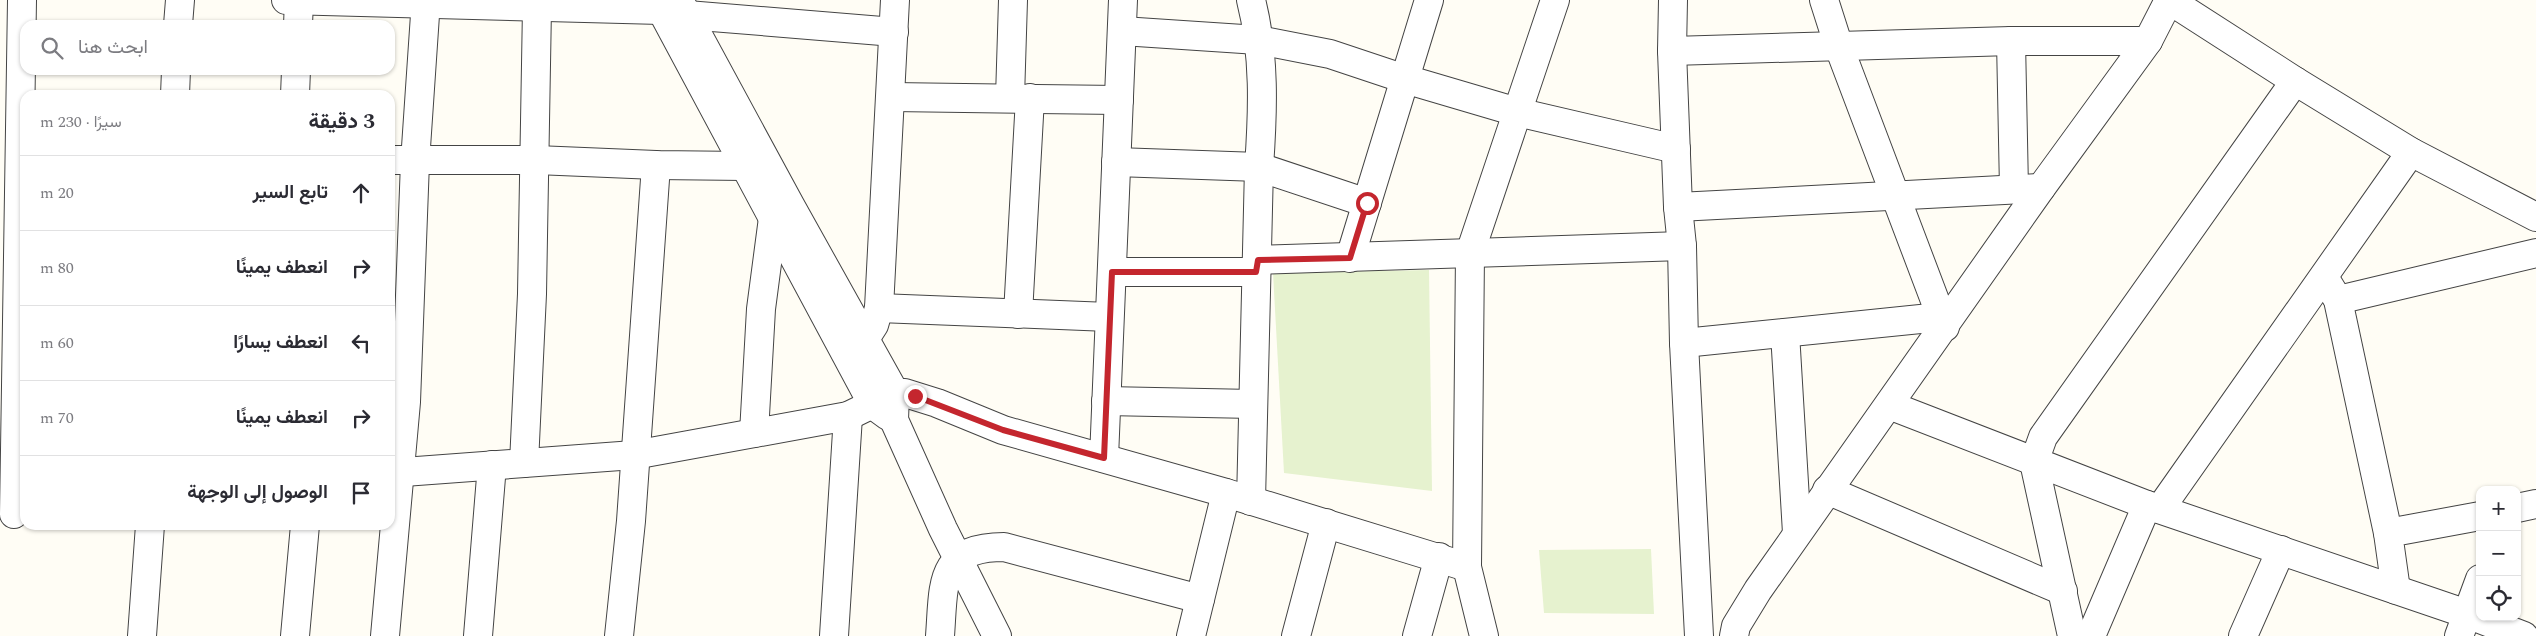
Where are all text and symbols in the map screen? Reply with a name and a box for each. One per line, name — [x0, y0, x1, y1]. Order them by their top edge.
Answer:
search box — [20, 20, 395, 75]
text: ابحث هنا — [78, 33, 148, 62]
icon: search — [38, 34, 66, 62]
text: 3 دقيقة — [308, 106, 375, 138]
text: سيرًا · 230 m — [40, 110, 122, 134]
text: تابع السير — [252, 178, 328, 207]
icon: ahead — [347, 179, 375, 207]
text: 20 m — [40, 181, 74, 205]
route start — [1356, 192, 1379, 215]
text: انعطف يمينًا — [236, 253, 328, 282]
icon: right — [347, 254, 375, 282]
text: 80 m — [40, 256, 74, 280]
text: انعطف يسارًا — [233, 328, 328, 357]
icon: left — [347, 329, 375, 357]
text: 60 m — [40, 331, 74, 355]
route end — [904, 385, 927, 408]
text: انعطف يمينًا — [236, 403, 328, 432]
icon: right — [347, 404, 375, 432]
text: 70 m — [40, 406, 74, 430]
text: الوصول إلى الوجهة — [187, 478, 328, 507]
icon: arrive — [347, 479, 375, 507]
map controls — [2476, 486, 2521, 621]
button: + — [2476, 486, 2521, 531]
button: − — [2476, 531, 2521, 576]
button: locate — [2476, 576, 2521, 621]

